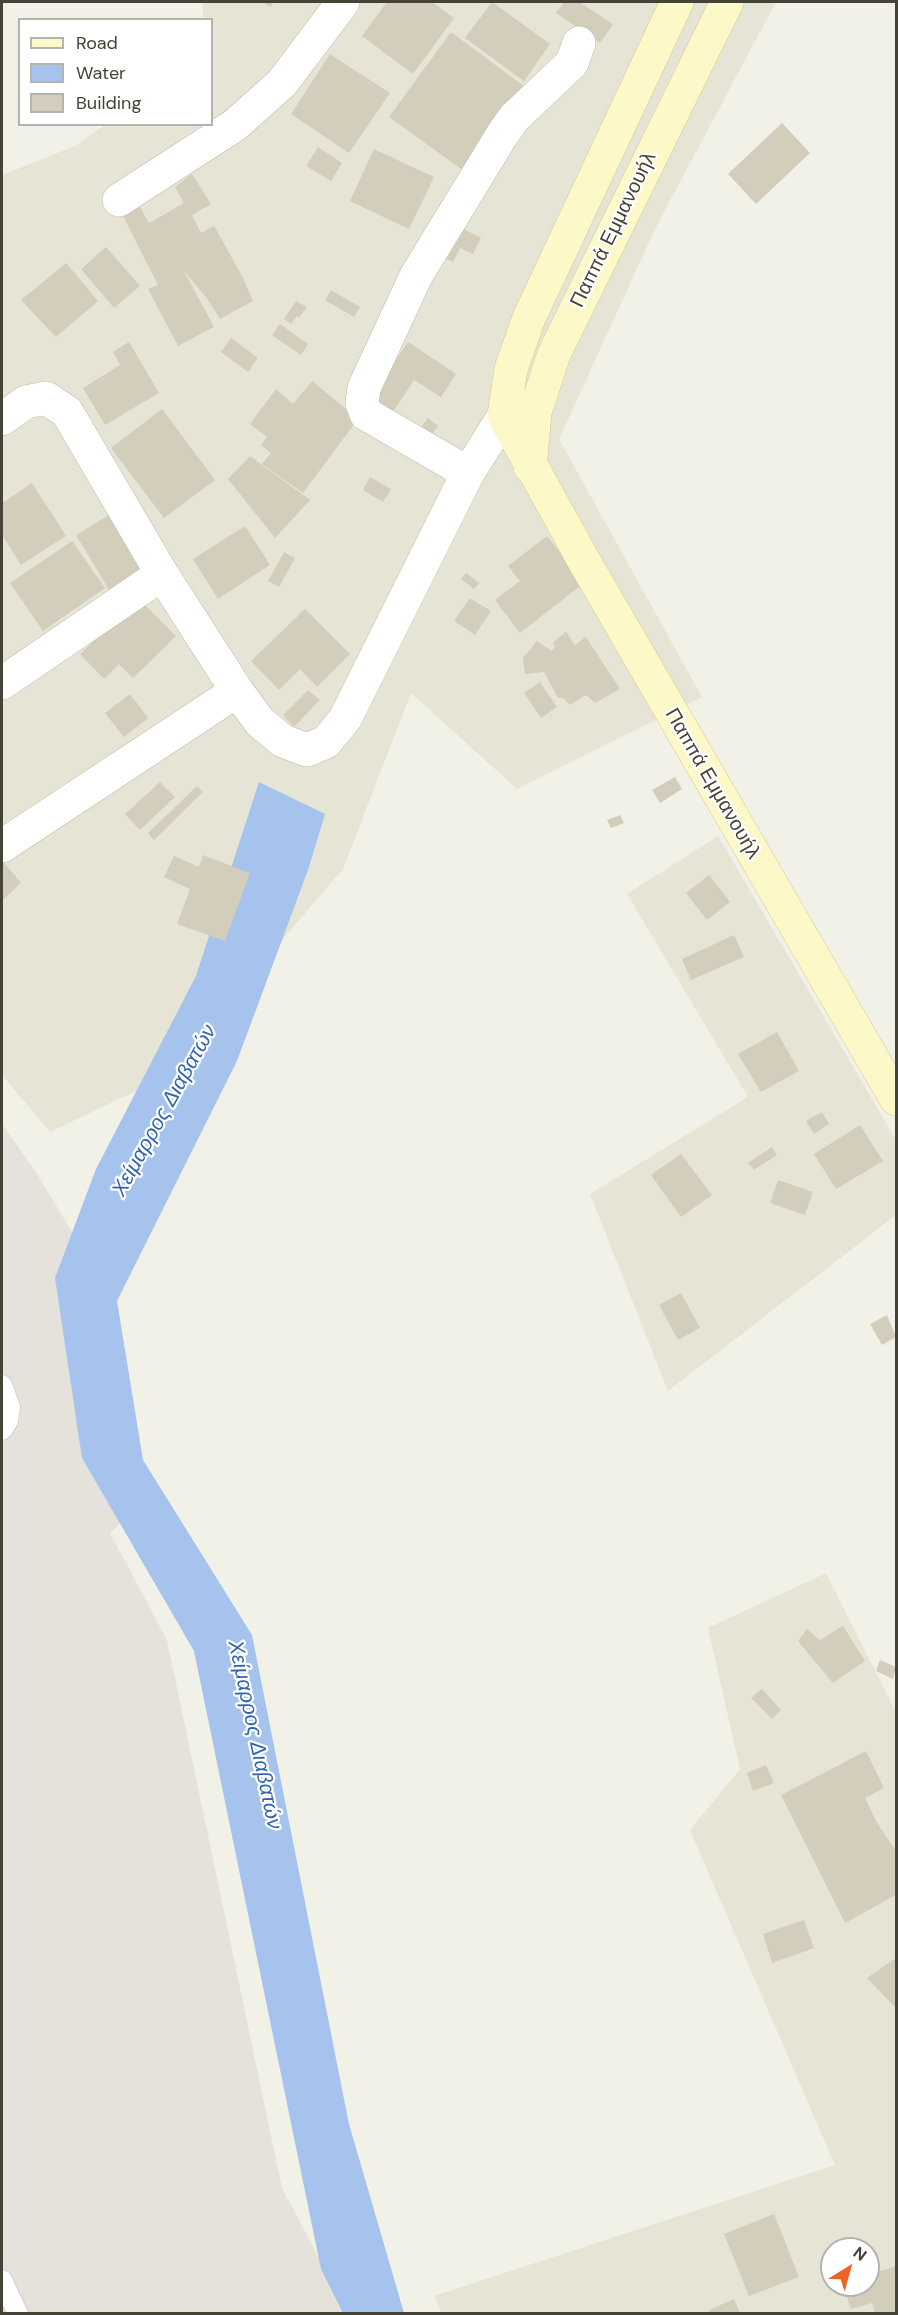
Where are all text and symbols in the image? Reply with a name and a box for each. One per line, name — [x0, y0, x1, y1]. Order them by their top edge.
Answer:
legend — [18, 18, 213, 126]
text: Road — [76, 31, 118, 55]
text: Water — [76, 61, 126, 85]
text: Building — [76, 91, 141, 115]
street label: Παππά Εμμανουήλ — [566, 148, 662, 312]
street label: Παππά Εμμανουήλ — [659, 704, 765, 864]
water label: Χείμαρρος Διαβατών — [107, 1021, 223, 1201]
water label: Χείμαρρος Διαβατών — [222, 1638, 286, 1832]
north arrow — [820, 2237, 880, 2297]
text: N — [849, 2242, 871, 2266]

